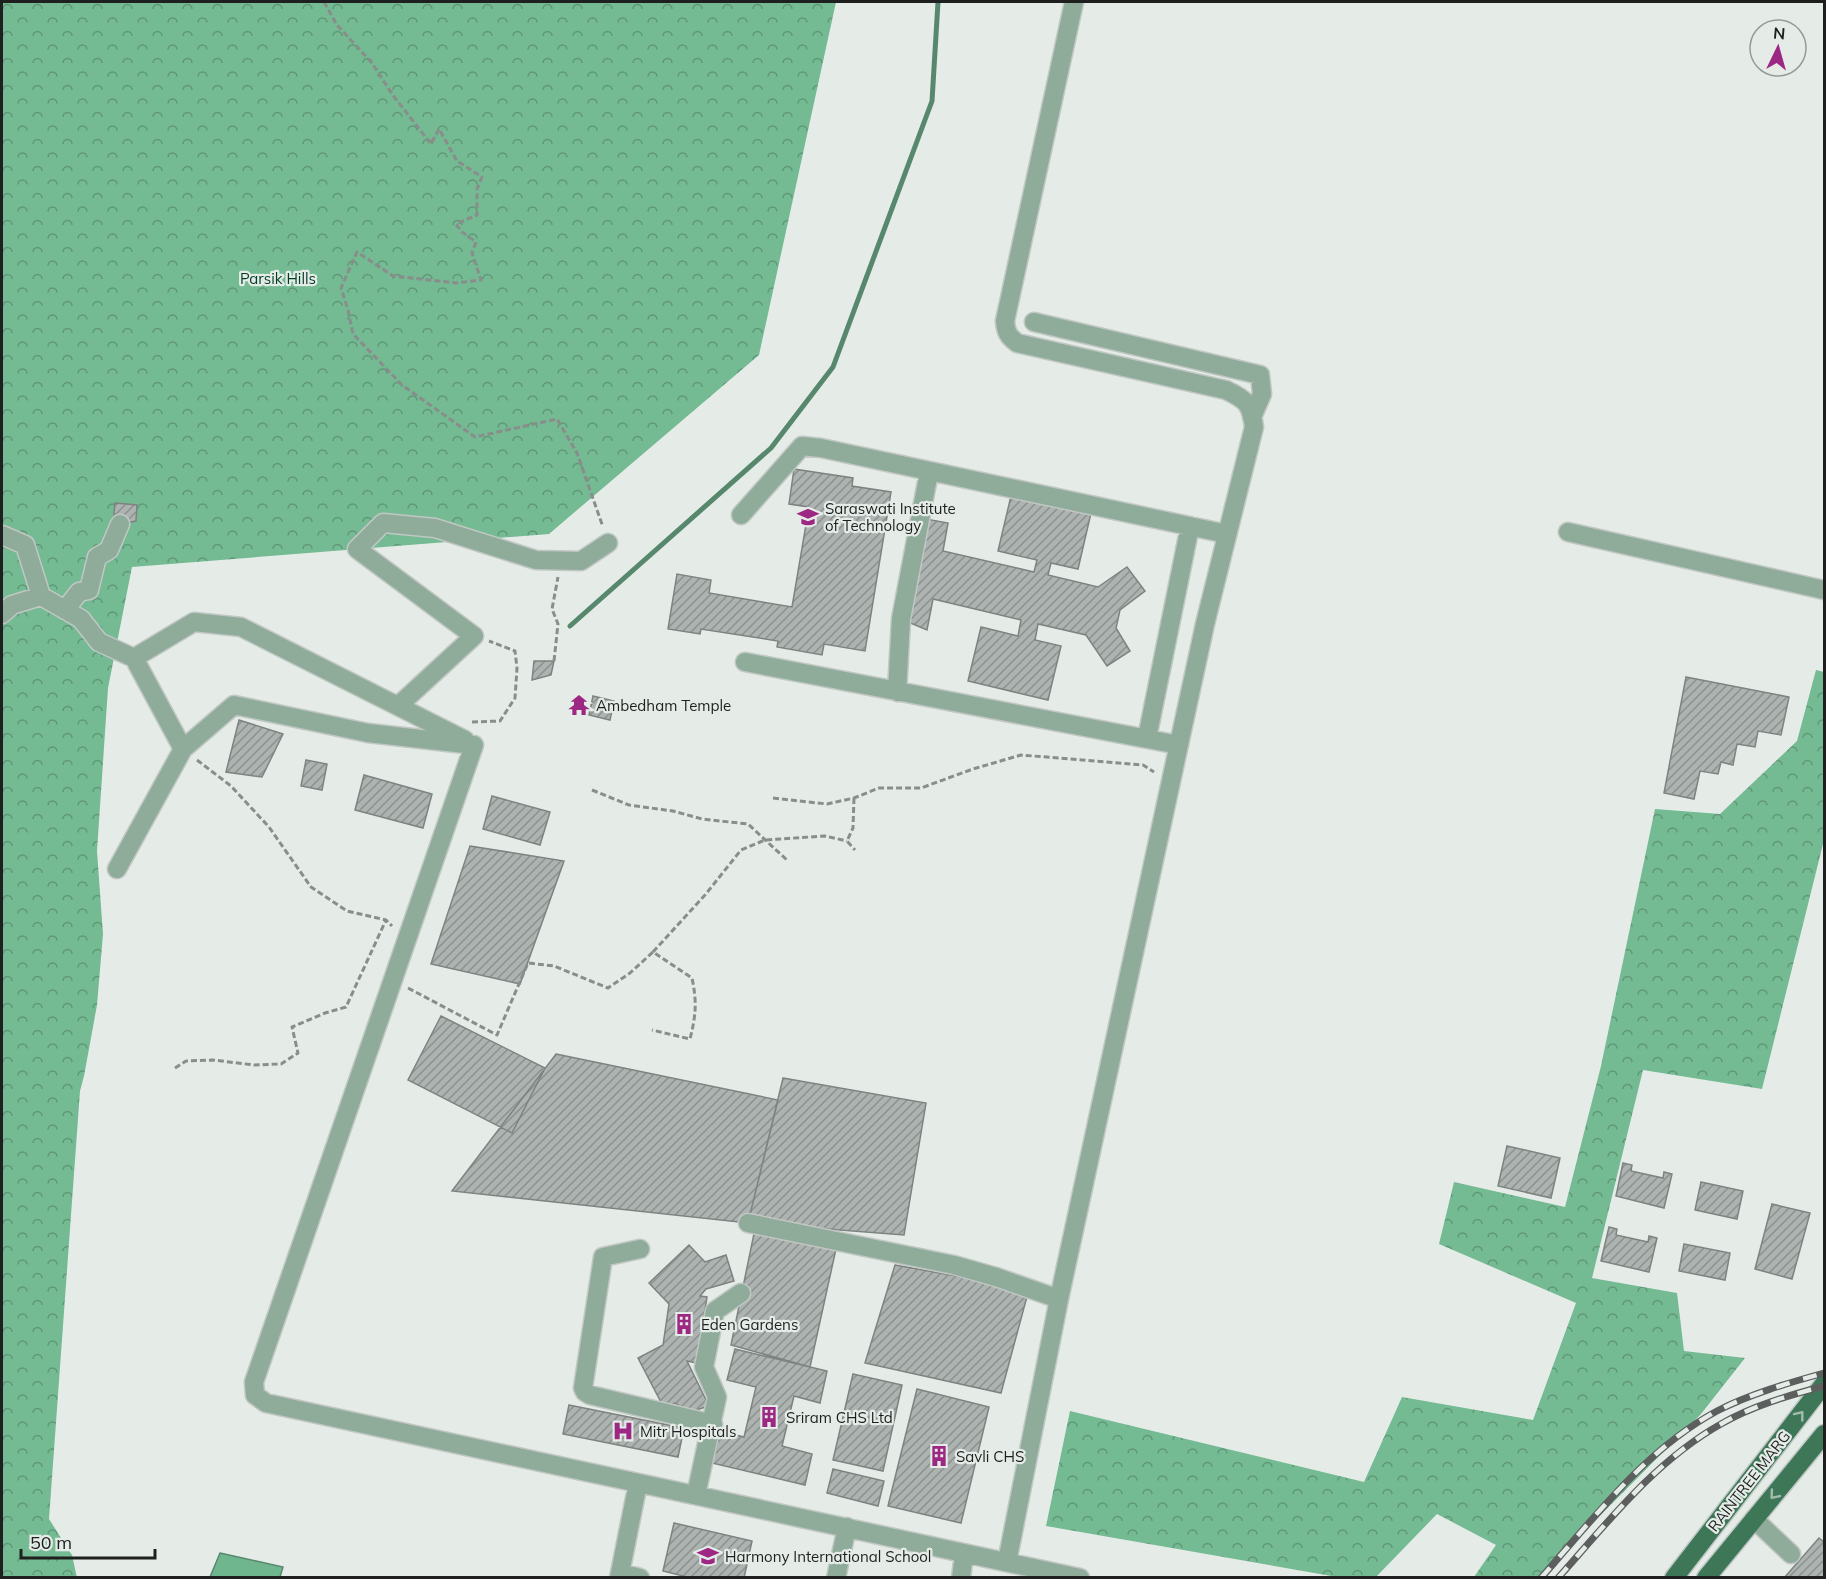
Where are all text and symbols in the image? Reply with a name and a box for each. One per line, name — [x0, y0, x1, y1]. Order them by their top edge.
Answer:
north arrow — [1748, 18, 1808, 78]
text: N — [1772, 23, 1786, 44]
park label: Parsik Hills — [240, 269, 316, 288]
place label: Saraswati Institute of Technology — [825, 499, 956, 535]
school or university icon: Saraswati Institute of Technology — [796, 505, 820, 529]
temple icon: Ambedham Temple — [567, 693, 591, 717]
place label: Ambedham Temple — [596, 696, 731, 715]
building icon: Eden Gardens — [672, 1312, 696, 1336]
place label: Eden Gardens — [701, 1315, 798, 1334]
building icon: Sriram CHS Ltd — [757, 1405, 781, 1429]
place label: Sriram CHS Ltd — [786, 1408, 893, 1427]
one-way arrow — [1793, 1411, 1804, 1422]
hospital icon: Mitr Hospitals — [611, 1419, 635, 1443]
place label: Mitr Hospitals — [640, 1422, 736, 1441]
street label: RAINTREE MARG — [1704, 1427, 1794, 1535]
building icon: Savli CHS — [927, 1444, 951, 1468]
place label: Savli CHS — [956, 1447, 1024, 1466]
one-way arrow — [1770, 1488, 1781, 1499]
scale bar — [21, 1522, 154, 1560]
text: 50 m — [30, 1531, 72, 1554]
school or university icon: Harmony International School — [696, 1544, 720, 1568]
place label: Harmony International School — [725, 1547, 931, 1566]

